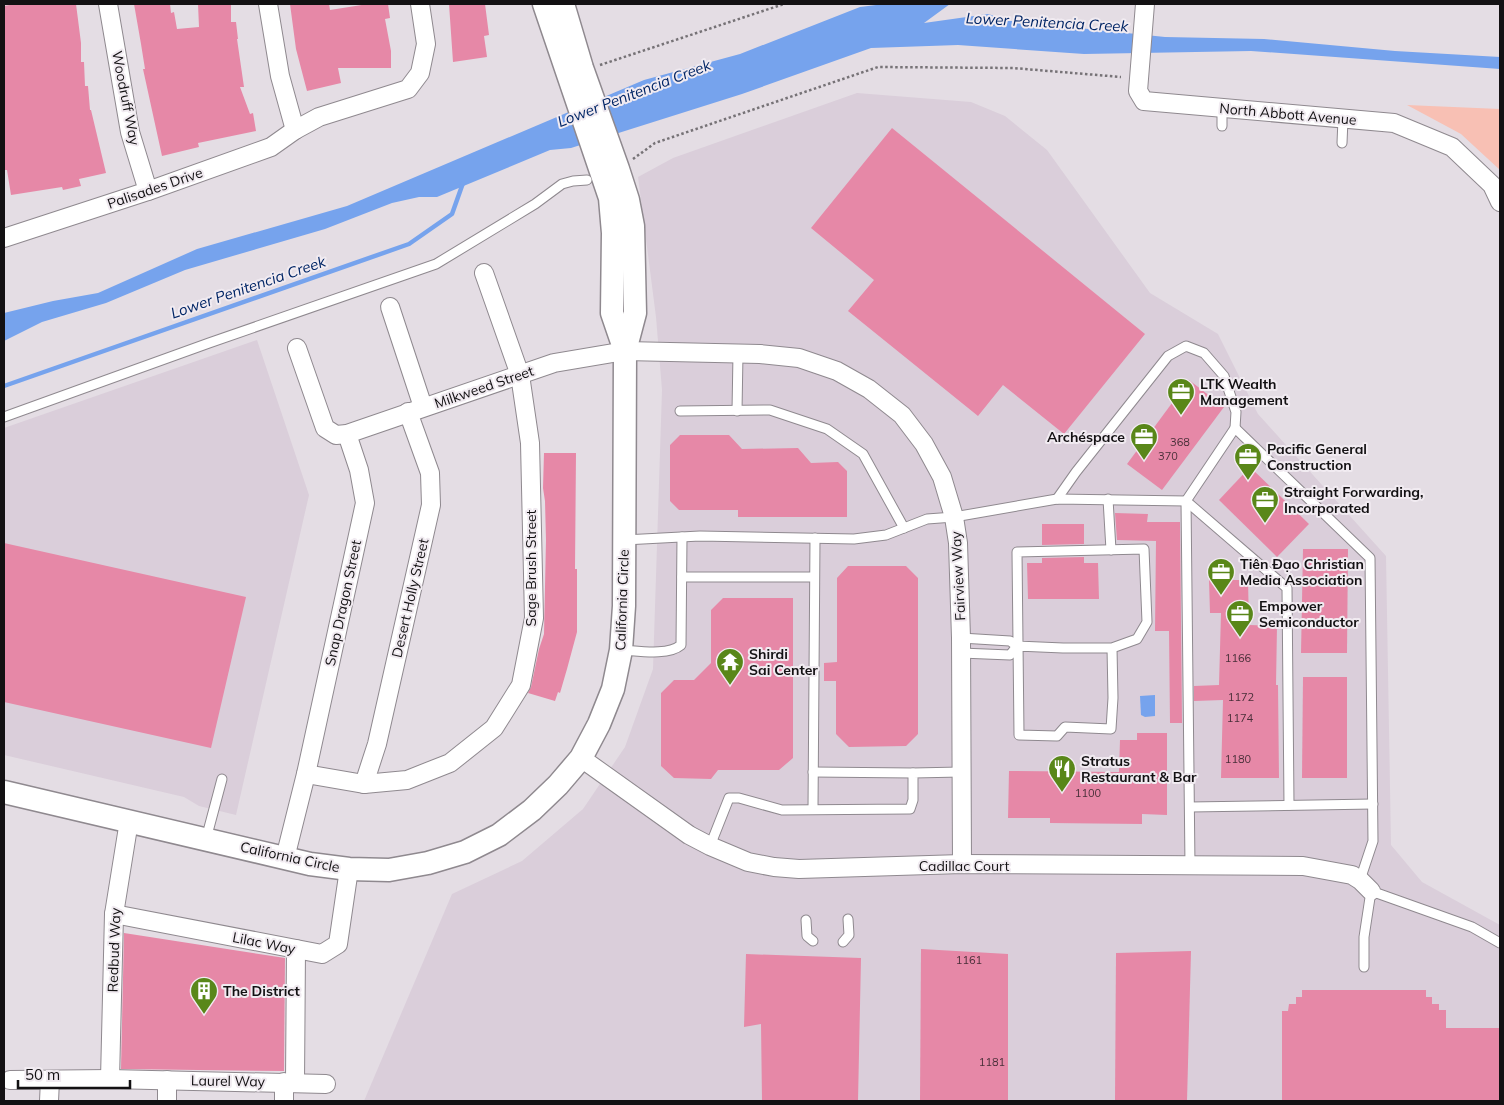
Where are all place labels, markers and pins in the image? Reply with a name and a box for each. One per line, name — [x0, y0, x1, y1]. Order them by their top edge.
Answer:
place label: LTK Wealth Management — [1200, 375, 1289, 409]
office icon: LTK Wealth Management — [1166, 377, 1196, 416]
office icon: Archéspace — [1129, 422, 1159, 461]
place label: Archéspace — [1047, 428, 1125, 446]
place label: Pacific General Construction — [1267, 440, 1367, 474]
office icon: Pacific General Construction — [1233, 442, 1263, 481]
place label: Straight Forwarding, Incorporated — [1284, 483, 1424, 517]
office icon: Straight Forwarding, Incorporated — [1250, 485, 1280, 524]
place label: Tiên Đạo Christian Media Association — [1240, 555, 1364, 589]
office icon: Tiên Đạo Christian Media Association — [1206, 557, 1236, 596]
place label: Empower Semiconductor — [1259, 597, 1359, 631]
office icon: Empower Semiconductor — [1225, 599, 1255, 638]
place label: Shirdi Sai Center — [749, 645, 818, 679]
temple icon: Shirdi Sai Center — [715, 647, 745, 686]
place label: Stratus Restaurant & Bar — [1081, 752, 1197, 786]
restaurant icon: Stratus Restaurant & Bar — [1047, 754, 1077, 793]
building icon: The District — [189, 976, 219, 1015]
place label: The District — [223, 982, 300, 1000]

